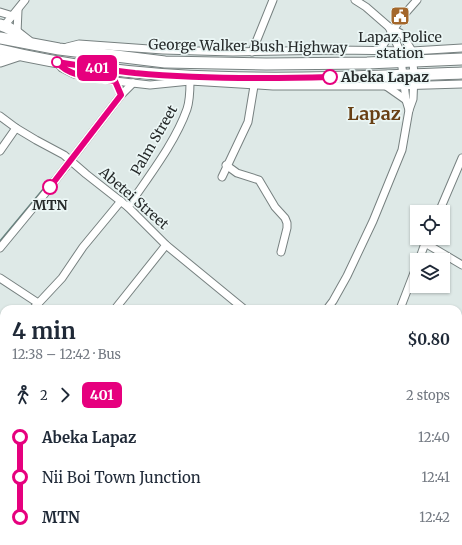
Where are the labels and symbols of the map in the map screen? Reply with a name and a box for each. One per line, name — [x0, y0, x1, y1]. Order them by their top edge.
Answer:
public building icon: Lapaz Police station — [389, 5, 411, 27]
place label: Lapaz Police station — [358, 28, 442, 62]
street label: George Walker Bush Highway — [148, 35, 349, 57]
line badge: 401 — [74, 55, 120, 81]
unlabelled marker — [51, 56, 63, 68]
place label: Abeka Lapaz — [340, 68, 429, 86]
marker: Abeka Lapaz — [322, 69, 338, 85]
street label: Palm Street — [127, 101, 182, 178]
district label: Lapaz — [347, 102, 401, 125]
street label: Abetei Street — [95, 162, 173, 233]
marker: MTN — [42, 179, 58, 195]
place label: MTN — [32, 196, 68, 214]

